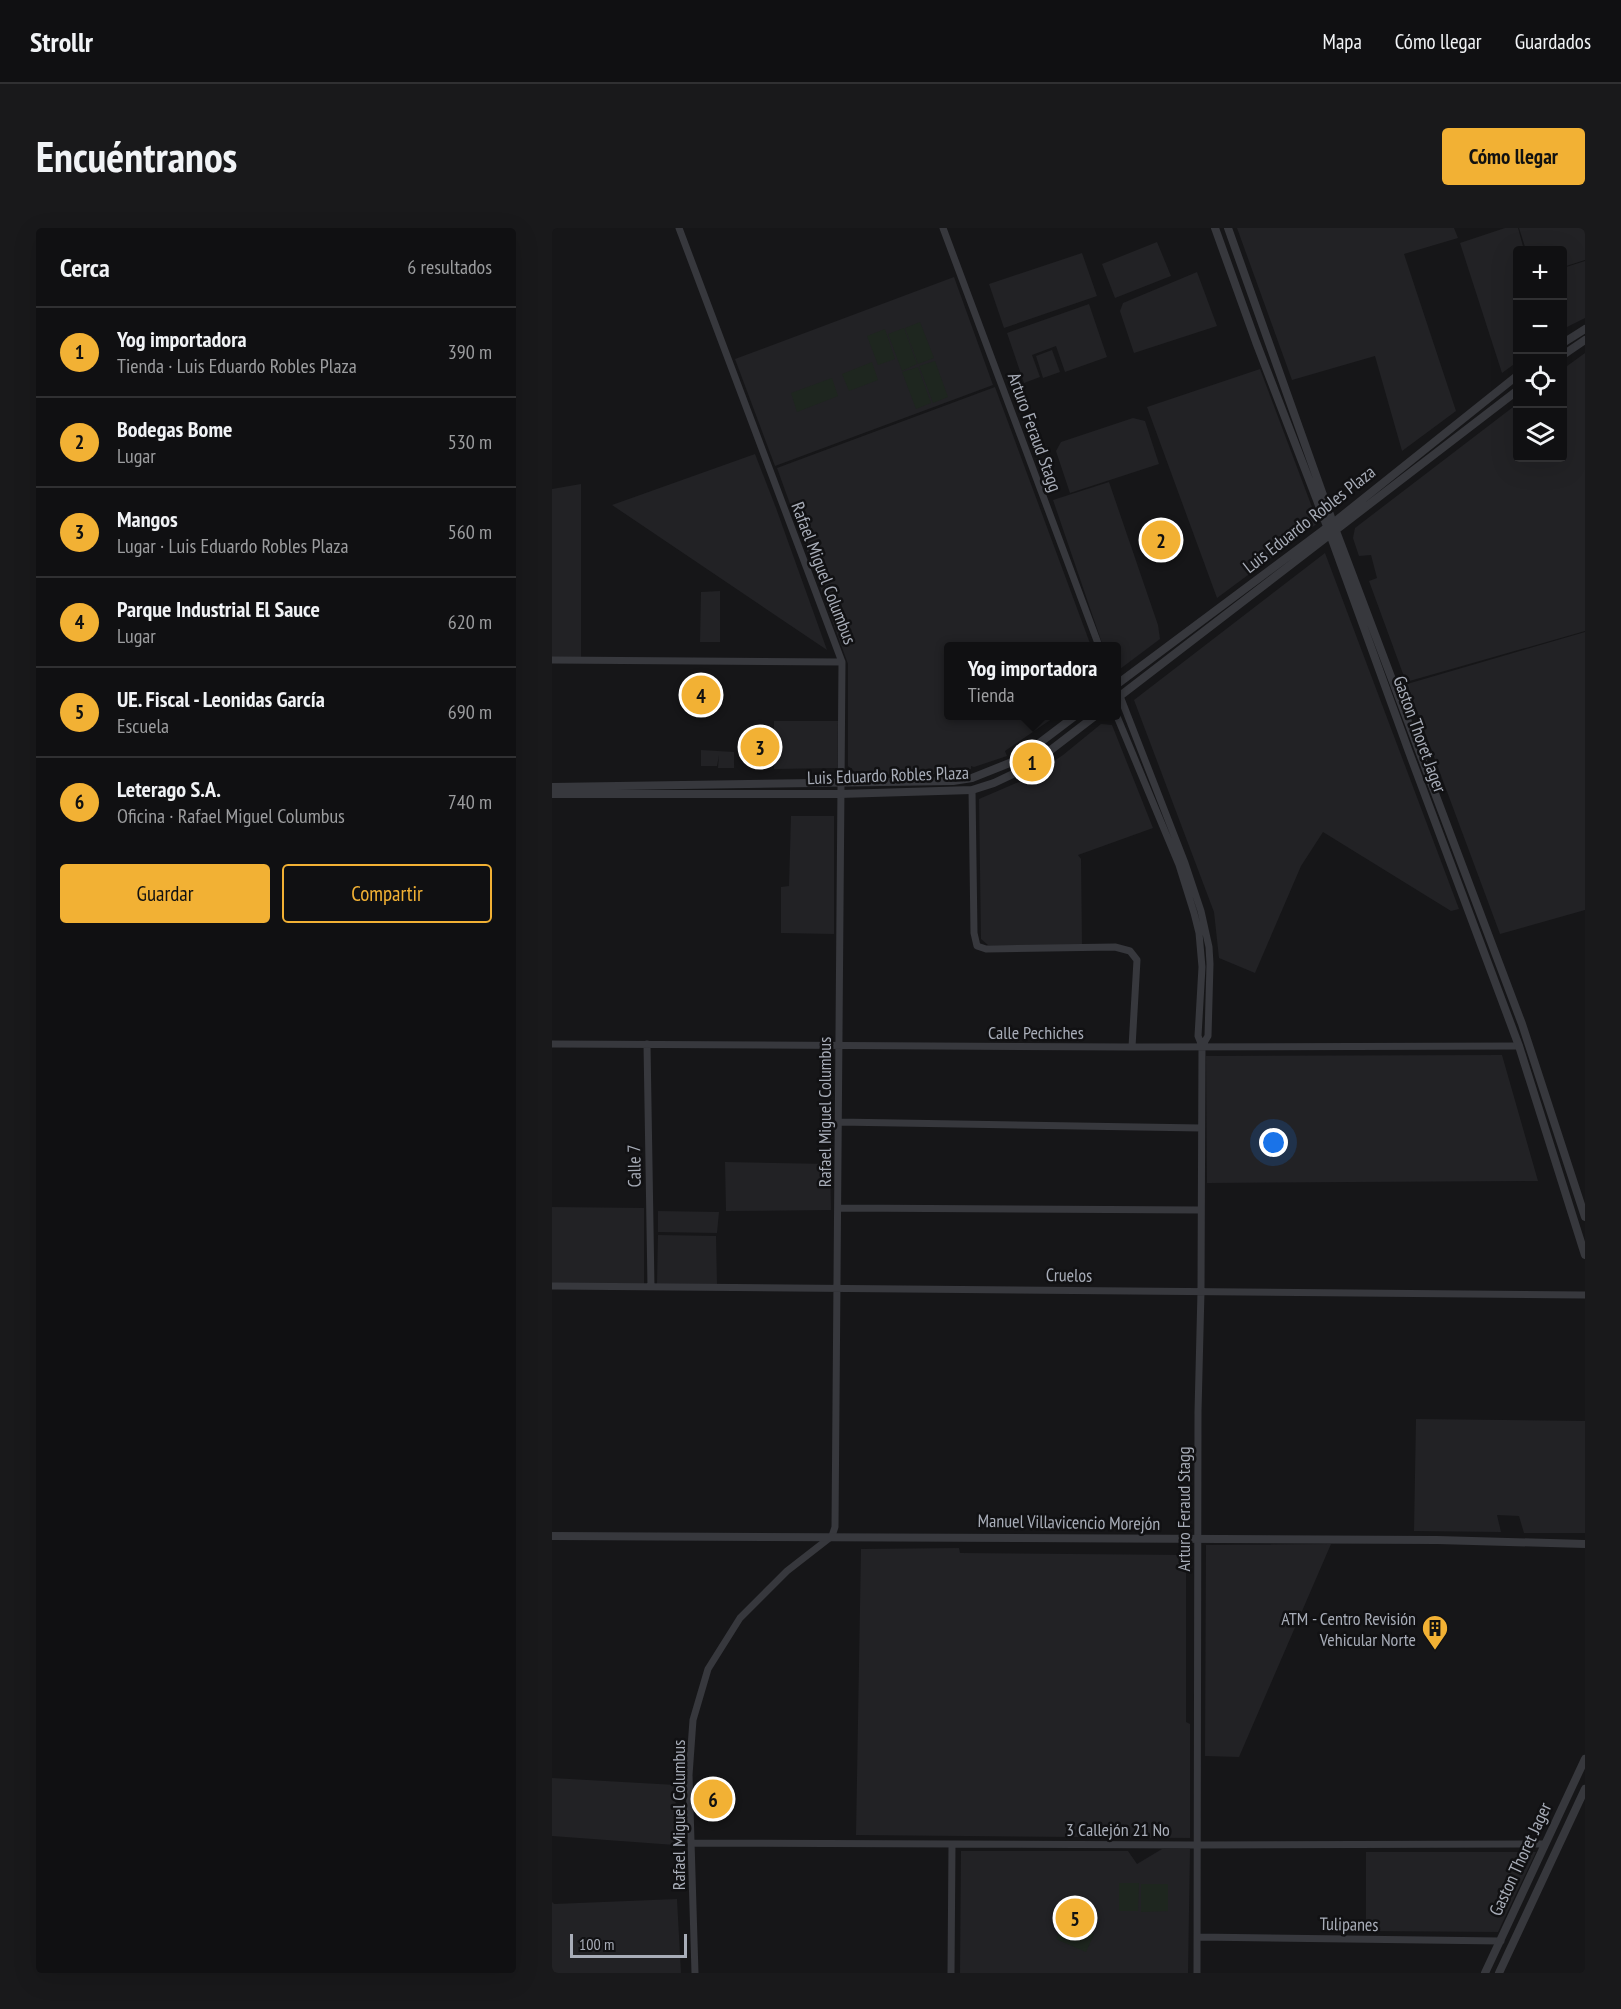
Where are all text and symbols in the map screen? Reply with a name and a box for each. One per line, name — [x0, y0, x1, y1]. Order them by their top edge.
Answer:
text: Strollr — [30, 23, 93, 60]
text: Mapa — [1323, 28, 1362, 55]
text: Cómo llegar — [1395, 28, 1482, 55]
text: Guardados — [1515, 28, 1591, 55]
button: Cómo llegar — [1442, 128, 1585, 185]
text: Encuéntranos — [36, 129, 237, 184]
map controls — [1513, 246, 1567, 462]
button: + — [1513, 246, 1567, 300]
text: Cerca — [60, 251, 110, 284]
text: 6 resultados — [407, 254, 492, 280]
button: − — [1513, 300, 1567, 354]
text: Yog importadora — [117, 325, 247, 353]
text: 1 — [75, 339, 84, 365]
text: 390 m — [448, 339, 492, 365]
text: Tienda · Luis Eduardo Robles Plaza — [117, 353, 357, 379]
button: locate — [1513, 354, 1567, 408]
street label: Arturo Feraud Stagg — [1003, 369, 1067, 495]
button: layers — [1513, 408, 1567, 462]
text: Bodegas Bome — [117, 415, 232, 443]
text: 2 — [75, 429, 84, 455]
text: 530 m — [448, 429, 492, 455]
text: Lugar — [117, 443, 156, 469]
street label: Luis Eduardo Robles Plaza — [1238, 460, 1380, 578]
street label: Rafael Miguel Columbus — [786, 499, 862, 647]
text: Mangos — [117, 505, 178, 533]
pin: 2 — [1142, 518, 1180, 562]
text: 3 — [75, 519, 84, 545]
text: 560 m — [448, 519, 492, 545]
text: Lugar · Luis Eduardo Robles Plaza — [117, 533, 348, 559]
text: Parque Industrial El Sauce — [117, 595, 320, 623]
text: 4 — [75, 609, 84, 635]
text: 620 m — [448, 609, 492, 635]
text: Lugar — [117, 623, 156, 649]
popup — [944, 642, 1121, 720]
text: Yog importadora — [968, 654, 1097, 682]
pin: 4 — [682, 672, 720, 718]
street label: Gaston Thoret Jager — [1388, 672, 1452, 796]
text: Tienda — [968, 682, 1015, 708]
text: UE. Fiscal - Leonidas García — [117, 685, 325, 713]
text: 5 — [75, 699, 84, 725]
text: 690 m — [448, 699, 492, 725]
text: Escuela — [117, 713, 169, 739]
pin: 3 — [740, 724, 780, 770]
pin: 1 — [1012, 740, 1052, 784]
street label: Luis Eduardo Robles Plaza — [807, 761, 969, 789]
text: Leterago S.A. — [117, 775, 221, 803]
text: 6 — [75, 789, 84, 815]
text: 740 m — [448, 789, 492, 815]
text: Oficina · Rafael Miguel Columbus — [117, 803, 345, 829]
button: Guardar — [60, 864, 270, 923]
button: Compartir — [282, 864, 492, 923]
street label: Calle Pechiches — [988, 1021, 1084, 1044]
street label: Rafael Miguel Columbus — [813, 1037, 836, 1187]
your location — [1259, 1128, 1288, 1157]
street label: Calle 7 — [622, 1144, 646, 1188]
street label: Cruelos — [1046, 1263, 1092, 1287]
street label: Arturo Feraud Stagg — [1172, 1447, 1195, 1572]
street label: Manuel Villavicencio Morejón — [978, 1509, 1160, 1535]
place label: ATM - Centro Revisión Vehicular Norte — [1281, 1607, 1416, 1651]
building icon: ATM - Centro Revisión Vehicular Norte — [1420, 1613, 1450, 1651]
street label: Rafael Miguel Columbus — [667, 1740, 690, 1890]
pin: 6 — [694, 1776, 732, 1822]
street label: Gaston Thoret Jager — [1484, 1799, 1556, 1919]
street label: 3 Callejón 21 No — [1066, 1818, 1170, 1841]
pin: 5 — [1056, 1896, 1094, 1940]
street label: Tulipanes — [1319, 1912, 1379, 1936]
scale bar — [570, 1931, 687, 1958]
text: 100 m — [579, 1934, 614, 1954]

